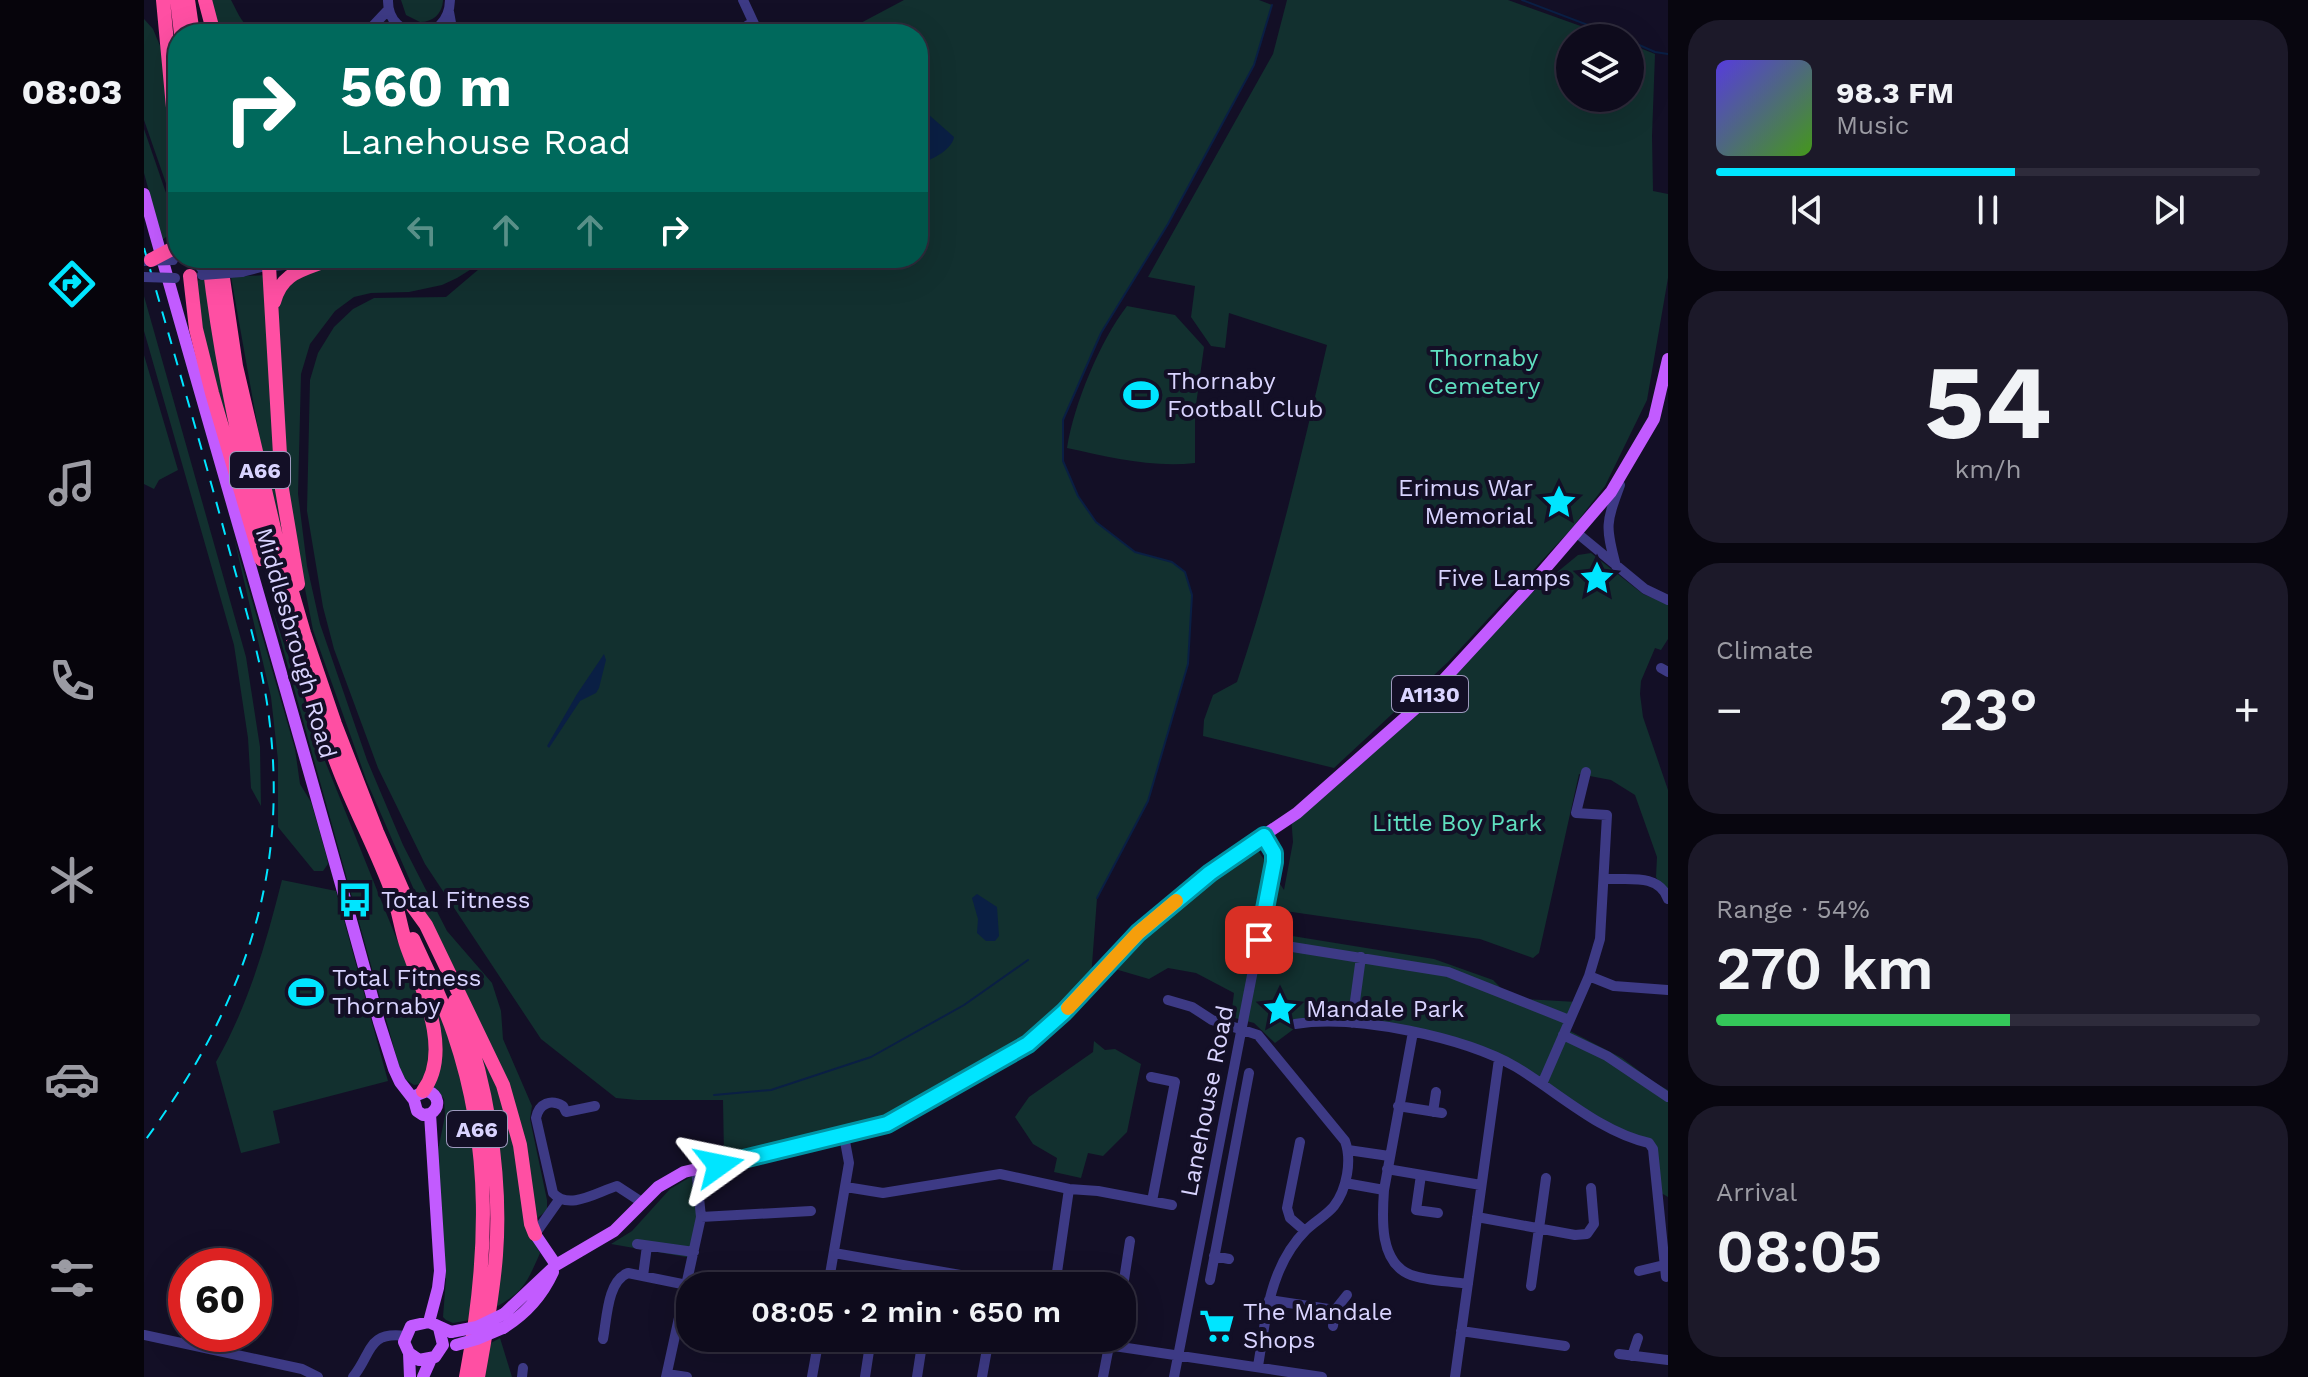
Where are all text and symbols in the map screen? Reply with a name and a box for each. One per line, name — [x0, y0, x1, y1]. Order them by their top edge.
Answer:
map controls — [1556, 24, 1644, 112]
button: layers — [1556, 24, 1644, 112]
text: 560 m — [340, 54, 512, 120]
icon: right — [208, 56, 312, 160]
text: 08:03 — [22, 71, 122, 113]
text: 98.3 FM — [1836, 75, 1954, 110]
text: Music — [1836, 110, 1909, 140]
text: Lanehouse Road — [340, 121, 631, 163]
icon: previous — [1785, 188, 1829, 232]
icon: pause — [1966, 188, 2010, 232]
icon: next — [2147, 188, 2191, 232]
icon: left — [400, 208, 444, 252]
icon: ahead — [484, 208, 528, 252]
icon: ahead — [568, 208, 612, 252]
icon: right — [652, 208, 696, 252]
icon: directions — [44, 256, 100, 312]
text: 54 — [1924, 341, 2052, 463]
park label: Thornaby Cemetery — [1428, 344, 1541, 400]
place label: Thornaby Football Club — [1167, 367, 1323, 423]
sports icon: Thornaby Football Club — [1122, 376, 1160, 414]
road number: A66 — [230, 452, 290, 488]
text: km/h — [1955, 454, 2021, 484]
icon: music — [44, 455, 100, 511]
place label: Erimus War Memorial — [1398, 474, 1534, 530]
place icon: Erimus War Memorial — [1540, 483, 1578, 521]
street label: Middlesbrough Road — [250, 524, 342, 762]
place icon: Five Lamps — [1578, 559, 1616, 597]
place label: Five Lamps — [1437, 564, 1571, 592]
text: Climate — [1716, 635, 1814, 665]
icon: phone — [44, 653, 100, 709]
text: 23° — [1938, 674, 2038, 745]
road number: A1130 — [1392, 676, 1468, 712]
text: − — [1716, 684, 1743, 736]
text: + — [2233, 684, 2260, 736]
park label: Little Boy Park — [1372, 809, 1542, 837]
icon: climate — [44, 852, 100, 908]
bus stop icon: Total Fitness — [336, 881, 374, 919]
place label: Total Fitness — [381, 886, 530, 914]
text: Range · 54% — [1716, 894, 1870, 924]
pin — [1225, 906, 1293, 974]
icon: arrive — [1237, 918, 1281, 962]
text: 270 km — [1716, 933, 1934, 1004]
place label: Total Fitness Thornaby — [332, 964, 481, 1020]
sports icon: Total Fitness Thornaby — [287, 973, 325, 1011]
place icon: Mandale Park — [1261, 990, 1299, 1028]
place label: Mandale Park — [1306, 995, 1465, 1023]
street label: Lanehouse Road — [1175, 1003, 1239, 1199]
icon: car — [44, 1051, 100, 1107]
road number: A66 — [447, 1111, 507, 1147]
position arrow — [677, 1123, 761, 1207]
text: Arrival — [1716, 1177, 1797, 1207]
text: 08:05 — [1716, 1216, 1882, 1287]
speed limit sign: 60 — [168, 1248, 272, 1352]
icon: filters — [44, 1250, 100, 1306]
text: 08:05 · 2 min · 650 m — [751, 1294, 1061, 1329]
place label: The Mandale Shops — [1243, 1298, 1393, 1354]
supermarket icon: The Mandale Shops — [1198, 1307, 1236, 1345]

